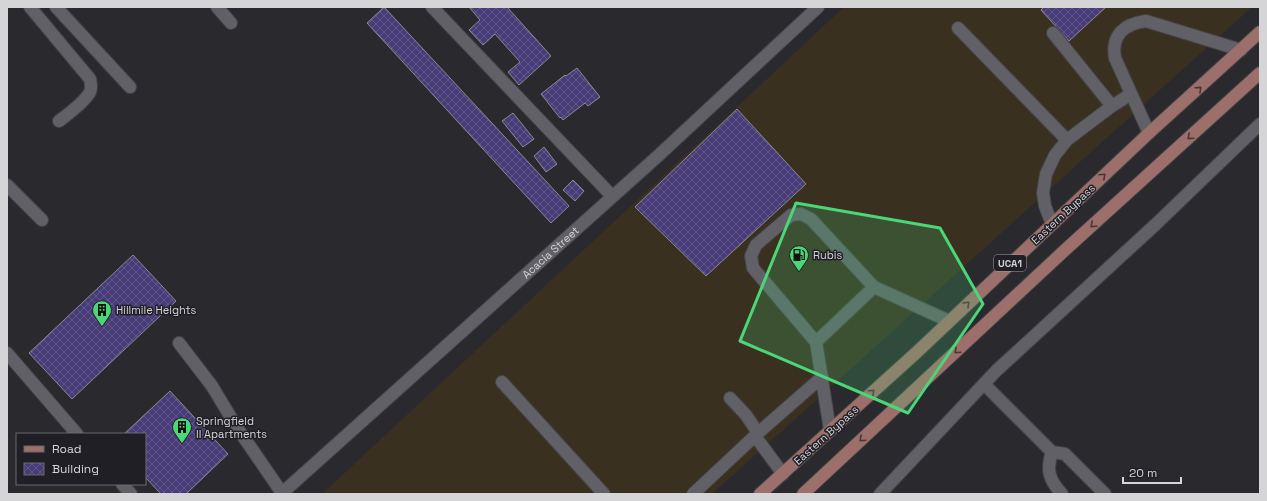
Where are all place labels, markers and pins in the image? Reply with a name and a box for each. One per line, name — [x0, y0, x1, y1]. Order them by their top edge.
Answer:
fuel station icon: Rubis — [788, 244, 810, 272]
place label: Rubis — [813, 248, 842, 262]
building icon: Hillmile Heights — [91, 299, 113, 327]
place label: Hillmile Heights — [116, 303, 197, 317]
place label: Springfield II Apartments — [196, 414, 267, 441]
building icon: Springfield II Apartments — [171, 416, 193, 444]

